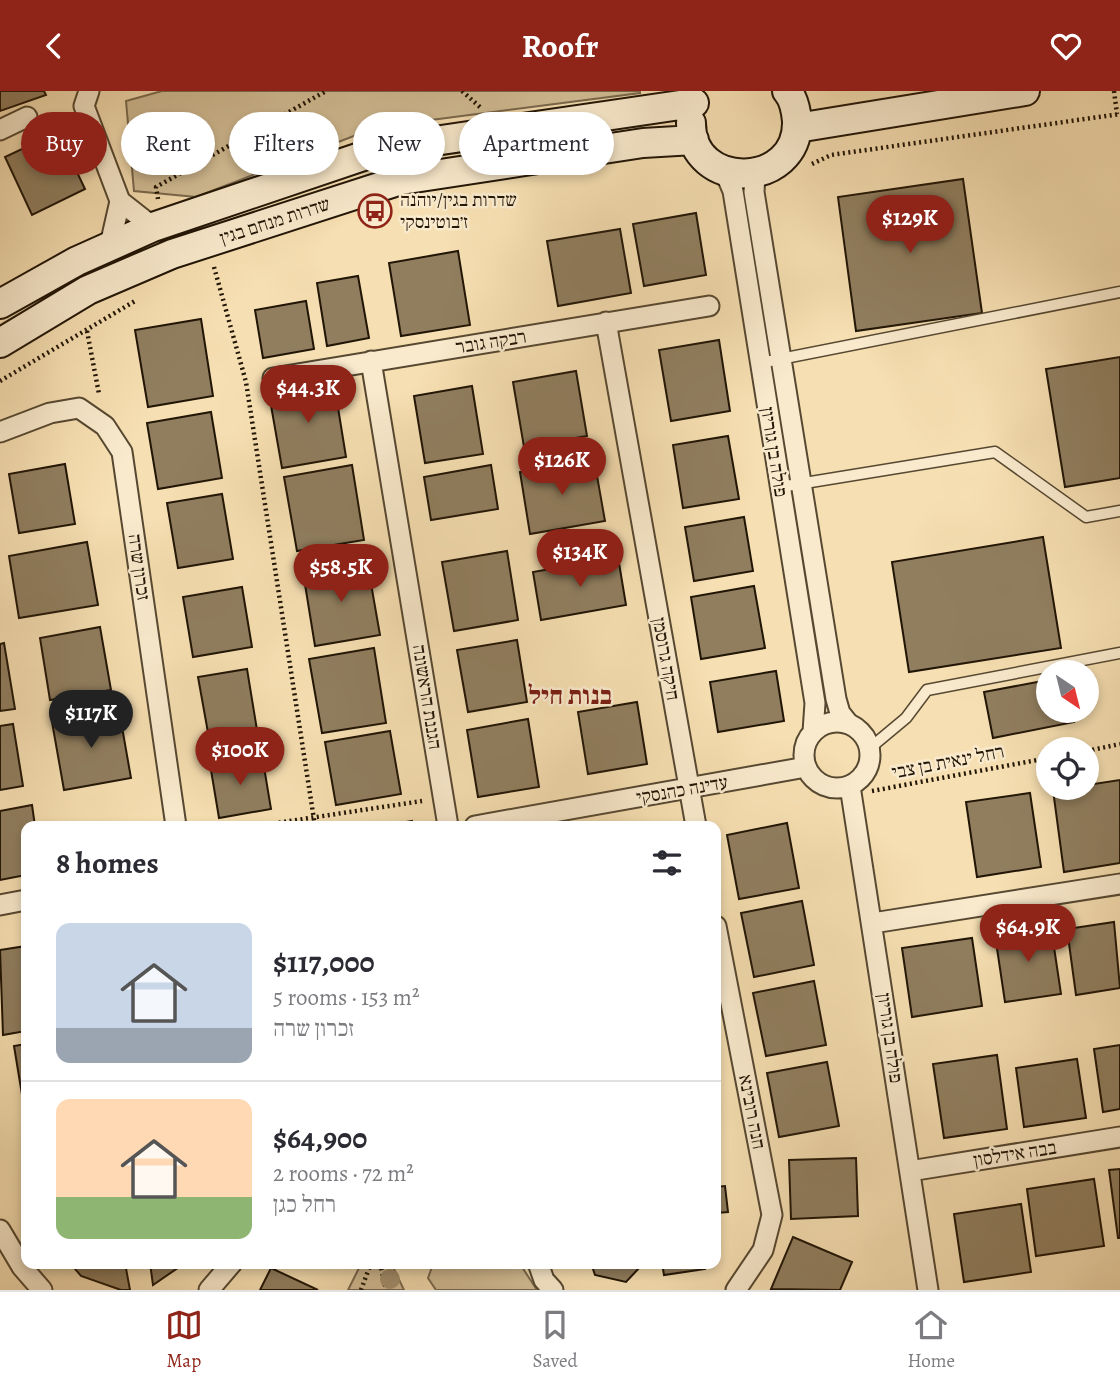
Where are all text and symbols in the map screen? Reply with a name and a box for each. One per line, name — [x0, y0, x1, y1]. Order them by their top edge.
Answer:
text: Roofr — [522, 24, 598, 68]
icon: back — [35, 27, 73, 65]
icon: heart — [1047, 27, 1085, 65]
chip: Buy — [21, 112, 107, 175]
chip: Rent — [121, 112, 215, 175]
chip: Filters — [229, 112, 339, 175]
chip: New — [353, 112, 445, 175]
chip: Apartment — [459, 112, 614, 175]
place label: שדרות בגין/יוהנה ז׳בוטינסקי — [400, 187, 517, 235]
street label: שדרות מנחם בגין — [216, 191, 334, 251]
bus stop icon: שדרות בגין/יוהנה ז׳בוטינסקי — [356, 192, 394, 230]
pin: $129K — [861, 195, 959, 255]
text: $129K — [882, 202, 938, 233]
street label: רבקה גובר — [454, 324, 528, 360]
pin: $44.3K — [251, 365, 365, 425]
text: $44.3K — [276, 372, 340, 403]
street label: פולה בן גוריון — [754, 405, 794, 499]
pin: $126K — [513, 437, 611, 497]
text: $126K — [534, 444, 590, 475]
pin: $134K — [531, 529, 629, 589]
street label: זכרון שרה — [121, 532, 157, 602]
text: $134K — [553, 536, 607, 567]
pin: $58.5K — [284, 545, 398, 604]
text: $58.5K — [310, 551, 372, 582]
street label: חיקה גרוסמן — [646, 616, 686, 702]
street label: הגננת הראשונה — [406, 643, 448, 751]
north arrow — [1036, 660, 1099, 723]
map controls — [1036, 660, 1099, 800]
district label: בנות חיל — [528, 678, 612, 713]
pin: $117K — [42, 691, 140, 750]
text: $117K — [65, 697, 117, 728]
pin: $100K — [191, 727, 289, 787]
text: $100K — [211, 734, 269, 765]
button: locate — [1036, 737, 1099, 800]
street label: רחל ינאית בן צבי — [889, 738, 1007, 786]
street label: עדינה כהנסקי — [634, 769, 730, 811]
text: 8 homes — [56, 843, 159, 883]
icon: filters — [648, 844, 686, 882]
pin: $64.9K — [971, 905, 1085, 964]
text: $64.9K — [996, 911, 1060, 942]
text: $117,000 — [273, 942, 375, 982]
icon: home — [112, 951, 196, 1035]
text: 5 rooms · 153 m² — [273, 982, 420, 1013]
street label: פולה בן גוריון — [871, 991, 909, 1085]
text: זכרון שרה — [273, 1013, 354, 1044]
street label: חנה רובינא — [732, 1072, 772, 1152]
text: $64,900 — [273, 1118, 367, 1158]
icon: home — [112, 1127, 196, 1211]
street label: בבה אידלסון — [972, 1135, 1058, 1173]
text: 2 rooms · 72 m² — [273, 1158, 414, 1189]
text: רחל כגן — [273, 1189, 336, 1220]
tab: Map — [165, 1306, 203, 1374]
tab: Saved — [533, 1306, 578, 1374]
tab: Home — [907, 1306, 955, 1374]

